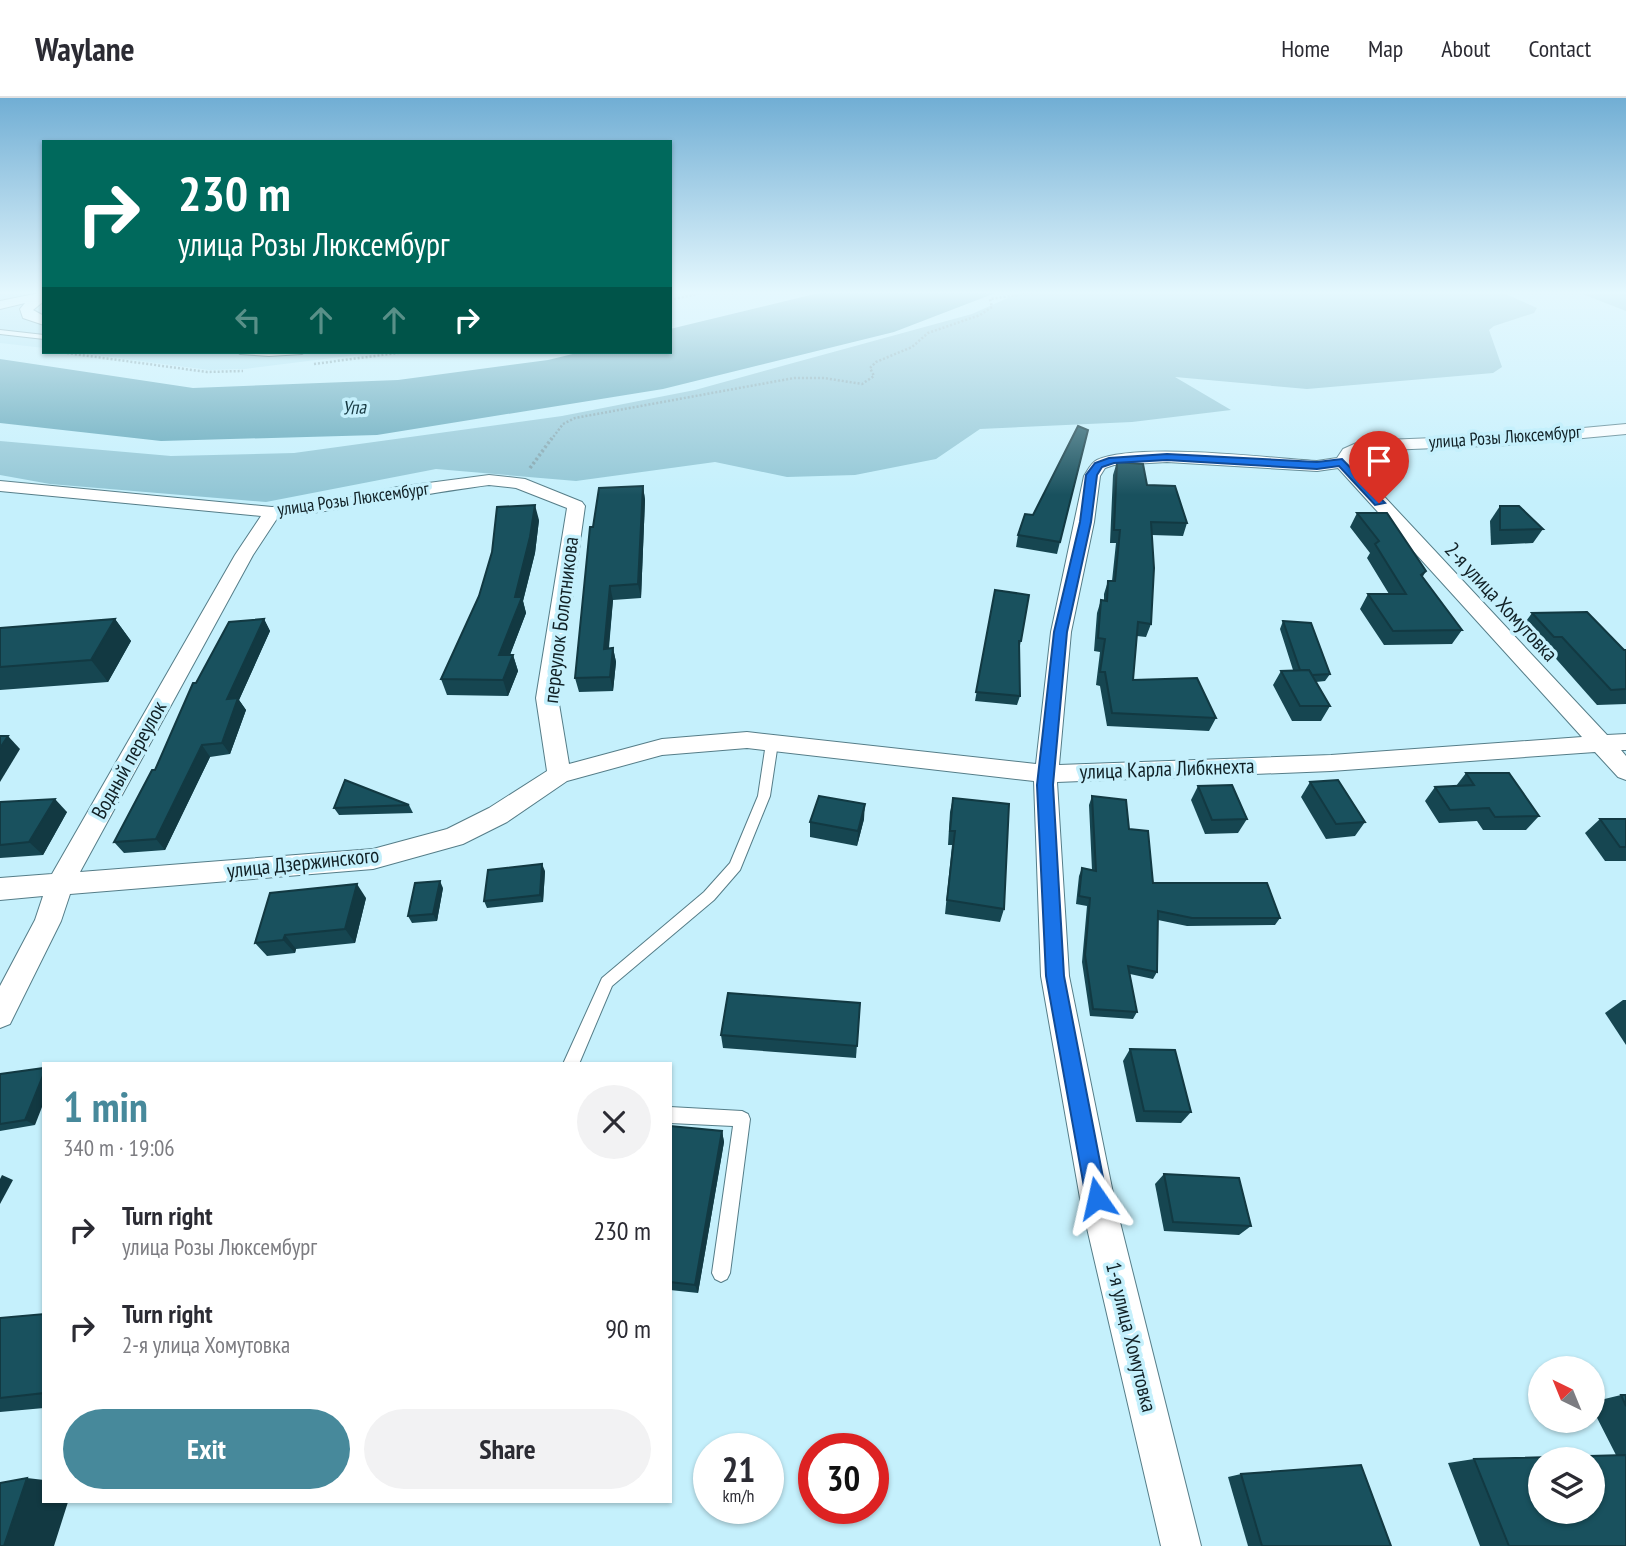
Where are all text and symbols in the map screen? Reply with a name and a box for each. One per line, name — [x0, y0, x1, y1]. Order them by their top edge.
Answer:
text: Waylane — [35, 27, 135, 70]
text: Home — [1281, 33, 1330, 64]
text: Map — [1368, 33, 1403, 64]
text: About — [1441, 33, 1490, 64]
text: Contact — [1528, 33, 1591, 64]
text: 230 m — [178, 161, 291, 225]
icon: right — [63, 168, 154, 259]
text: улица Розы Люксембург — [178, 223, 449, 265]
icon: left — [229, 301, 267, 339]
icon: ahead — [302, 301, 340, 339]
icon: ahead — [375, 301, 413, 339]
icon: right — [448, 301, 486, 339]
water label: Упа — [342, 395, 368, 419]
street label: улица Розы Люксембург — [1428, 420, 1583, 453]
pin — [1349, 431, 1409, 503]
icon: arrive — [1360, 442, 1398, 480]
street label: улица Розы Люксембург — [276, 476, 431, 521]
street label: переулок Болотникова — [537, 535, 584, 705]
street label: 2-я улица Хомутовка — [1439, 536, 1564, 667]
street label: Водный переулок — [85, 696, 172, 824]
street label: улица Карла Либкнехта — [1079, 752, 1255, 785]
street label: улица Дзержинского — [226, 841, 380, 884]
text: 1 min — [63, 1079, 148, 1134]
button: close — [577, 1085, 651, 1159]
text: 340 m · 19:06 — [63, 1133, 175, 1162]
position arrow — [1060, 1161, 1134, 1235]
text: Turn right — [122, 1199, 213, 1232]
icon: right — [63, 1211, 101, 1249]
text: 230 m — [593, 1214, 651, 1247]
text: улица Розы Люксембург — [122, 1232, 317, 1261]
street label: 1-я улица Хомутовка — [1100, 1259, 1163, 1415]
text: Turn right — [122, 1297, 213, 1330]
icon: right — [63, 1309, 101, 1347]
text: 90 m — [605, 1312, 651, 1345]
text: 2-я улица Хомутовка — [122, 1330, 290, 1359]
north arrow — [1528, 1356, 1605, 1433]
map controls — [1528, 1356, 1605, 1524]
button: Exit — [63, 1409, 350, 1489]
button: Share — [364, 1409, 651, 1489]
speed limit sign: 30 — [798, 1433, 889, 1524]
text: 21 — [722, 1446, 755, 1492]
button: layers — [1528, 1447, 1605, 1524]
text: km/h — [723, 1484, 754, 1507]

